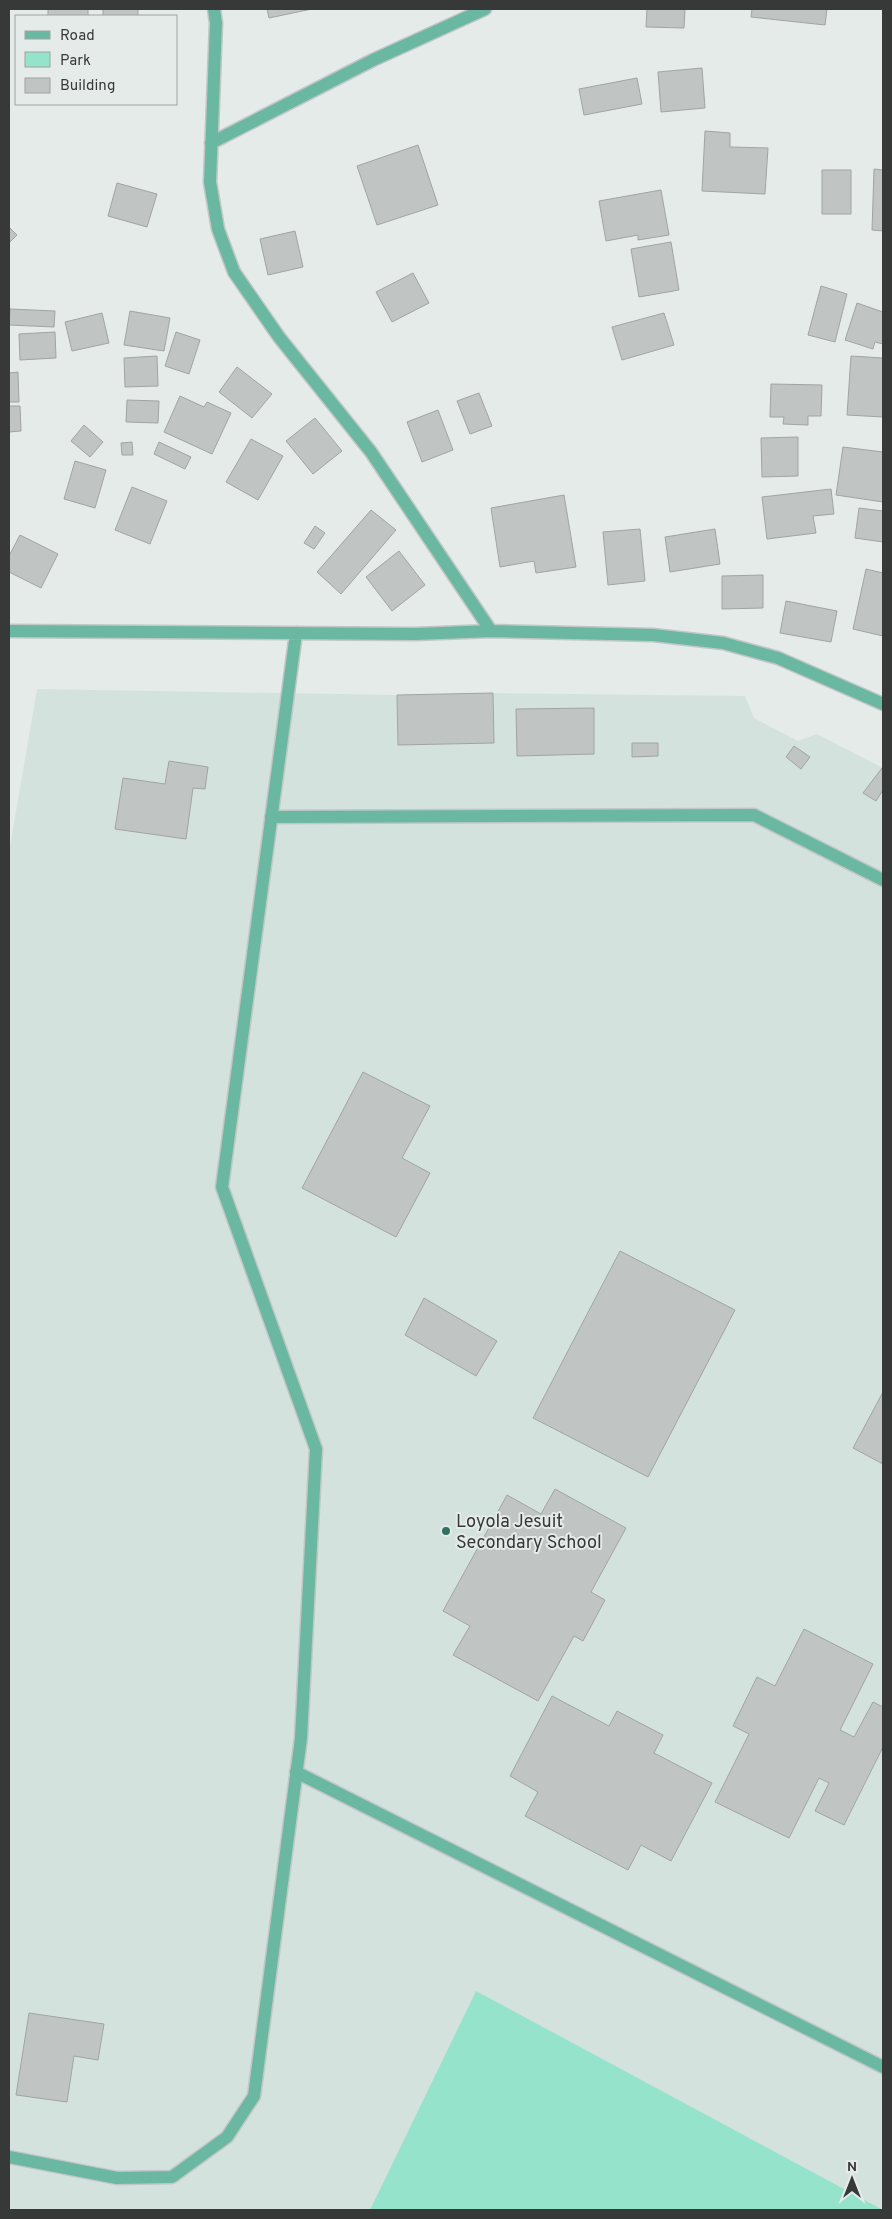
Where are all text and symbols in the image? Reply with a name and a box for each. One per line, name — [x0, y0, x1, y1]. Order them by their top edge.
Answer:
legend — [15, 15, 178, 105]
text: Road — [60, 27, 95, 46]
text: Park — [60, 52, 91, 71]
text: Building — [60, 77, 115, 96]
place label: Loyola Jesuit Secondary School — [456, 1511, 602, 1555]
marker: Loyola Jesuit Secondary School — [440, 1525, 452, 1537]
north arrow — [827, 2154, 877, 2204]
text: N — [847, 2159, 857, 2176]

